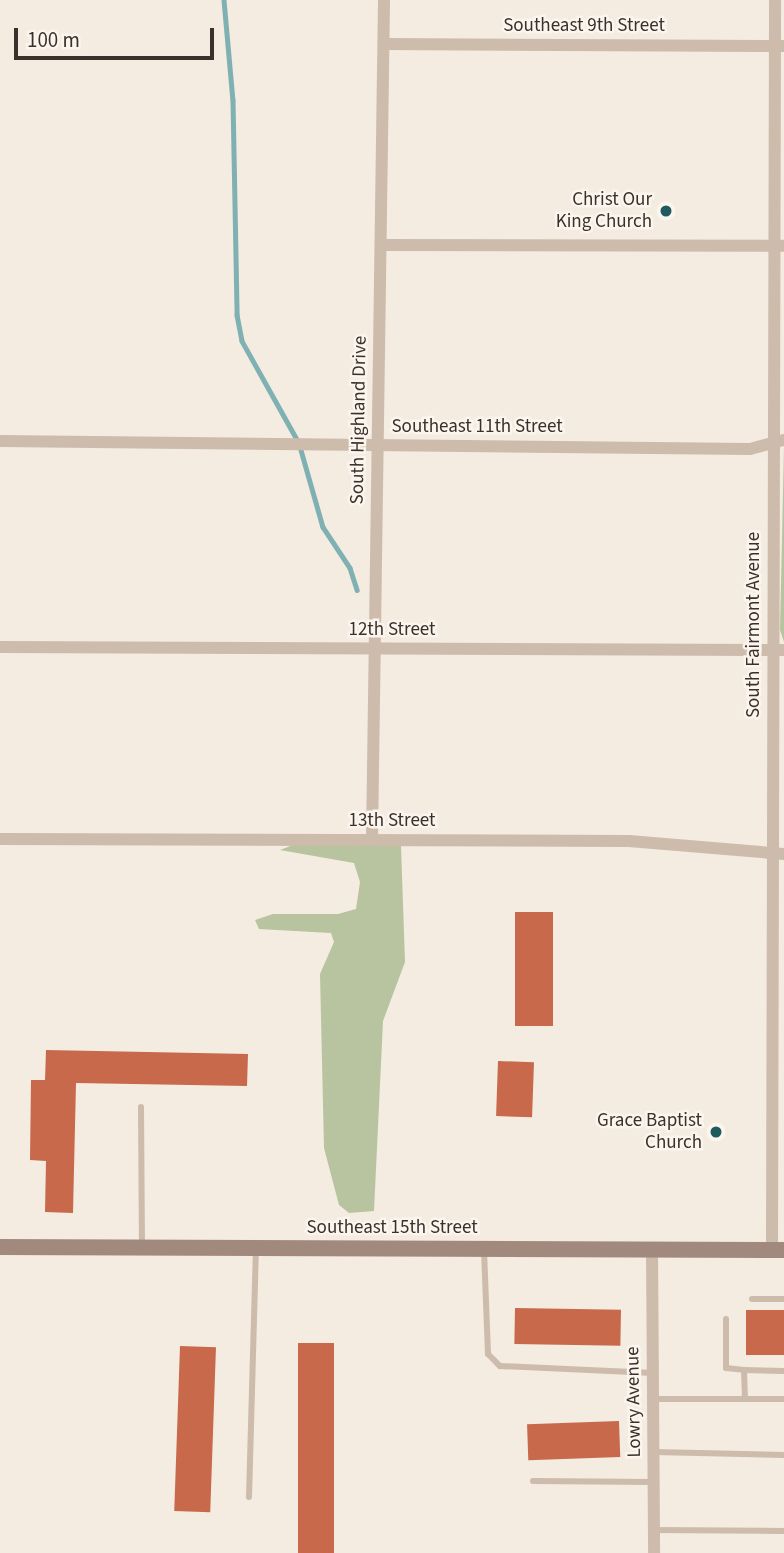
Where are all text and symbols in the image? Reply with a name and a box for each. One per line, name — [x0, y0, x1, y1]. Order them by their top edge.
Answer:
scale bar — [18, 14, 217, 58]
street label: Southeast 9th Street — [503, 15, 665, 37]
text: 100 m — [27, 25, 80, 55]
place label: Christ Our King Church — [556, 189, 652, 233]
marker: Christ Our King Church — [658, 203, 674, 219]
street label: South Highland Drive — [346, 335, 372, 505]
street label: Southeast 11th Street — [391, 416, 563, 438]
street label: South Fairmont Avenue — [743, 532, 765, 718]
street label: 12th Street — [348, 619, 436, 641]
street label: 13th Street — [348, 810, 436, 832]
place label: Grace Baptist Church — [597, 1110, 702, 1154]
marker: Grace Baptist Church — [708, 1124, 724, 1140]
street label: Southeast 15th Street — [306, 1217, 478, 1239]
street label: Lowry Avenue — [622, 1346, 646, 1458]

